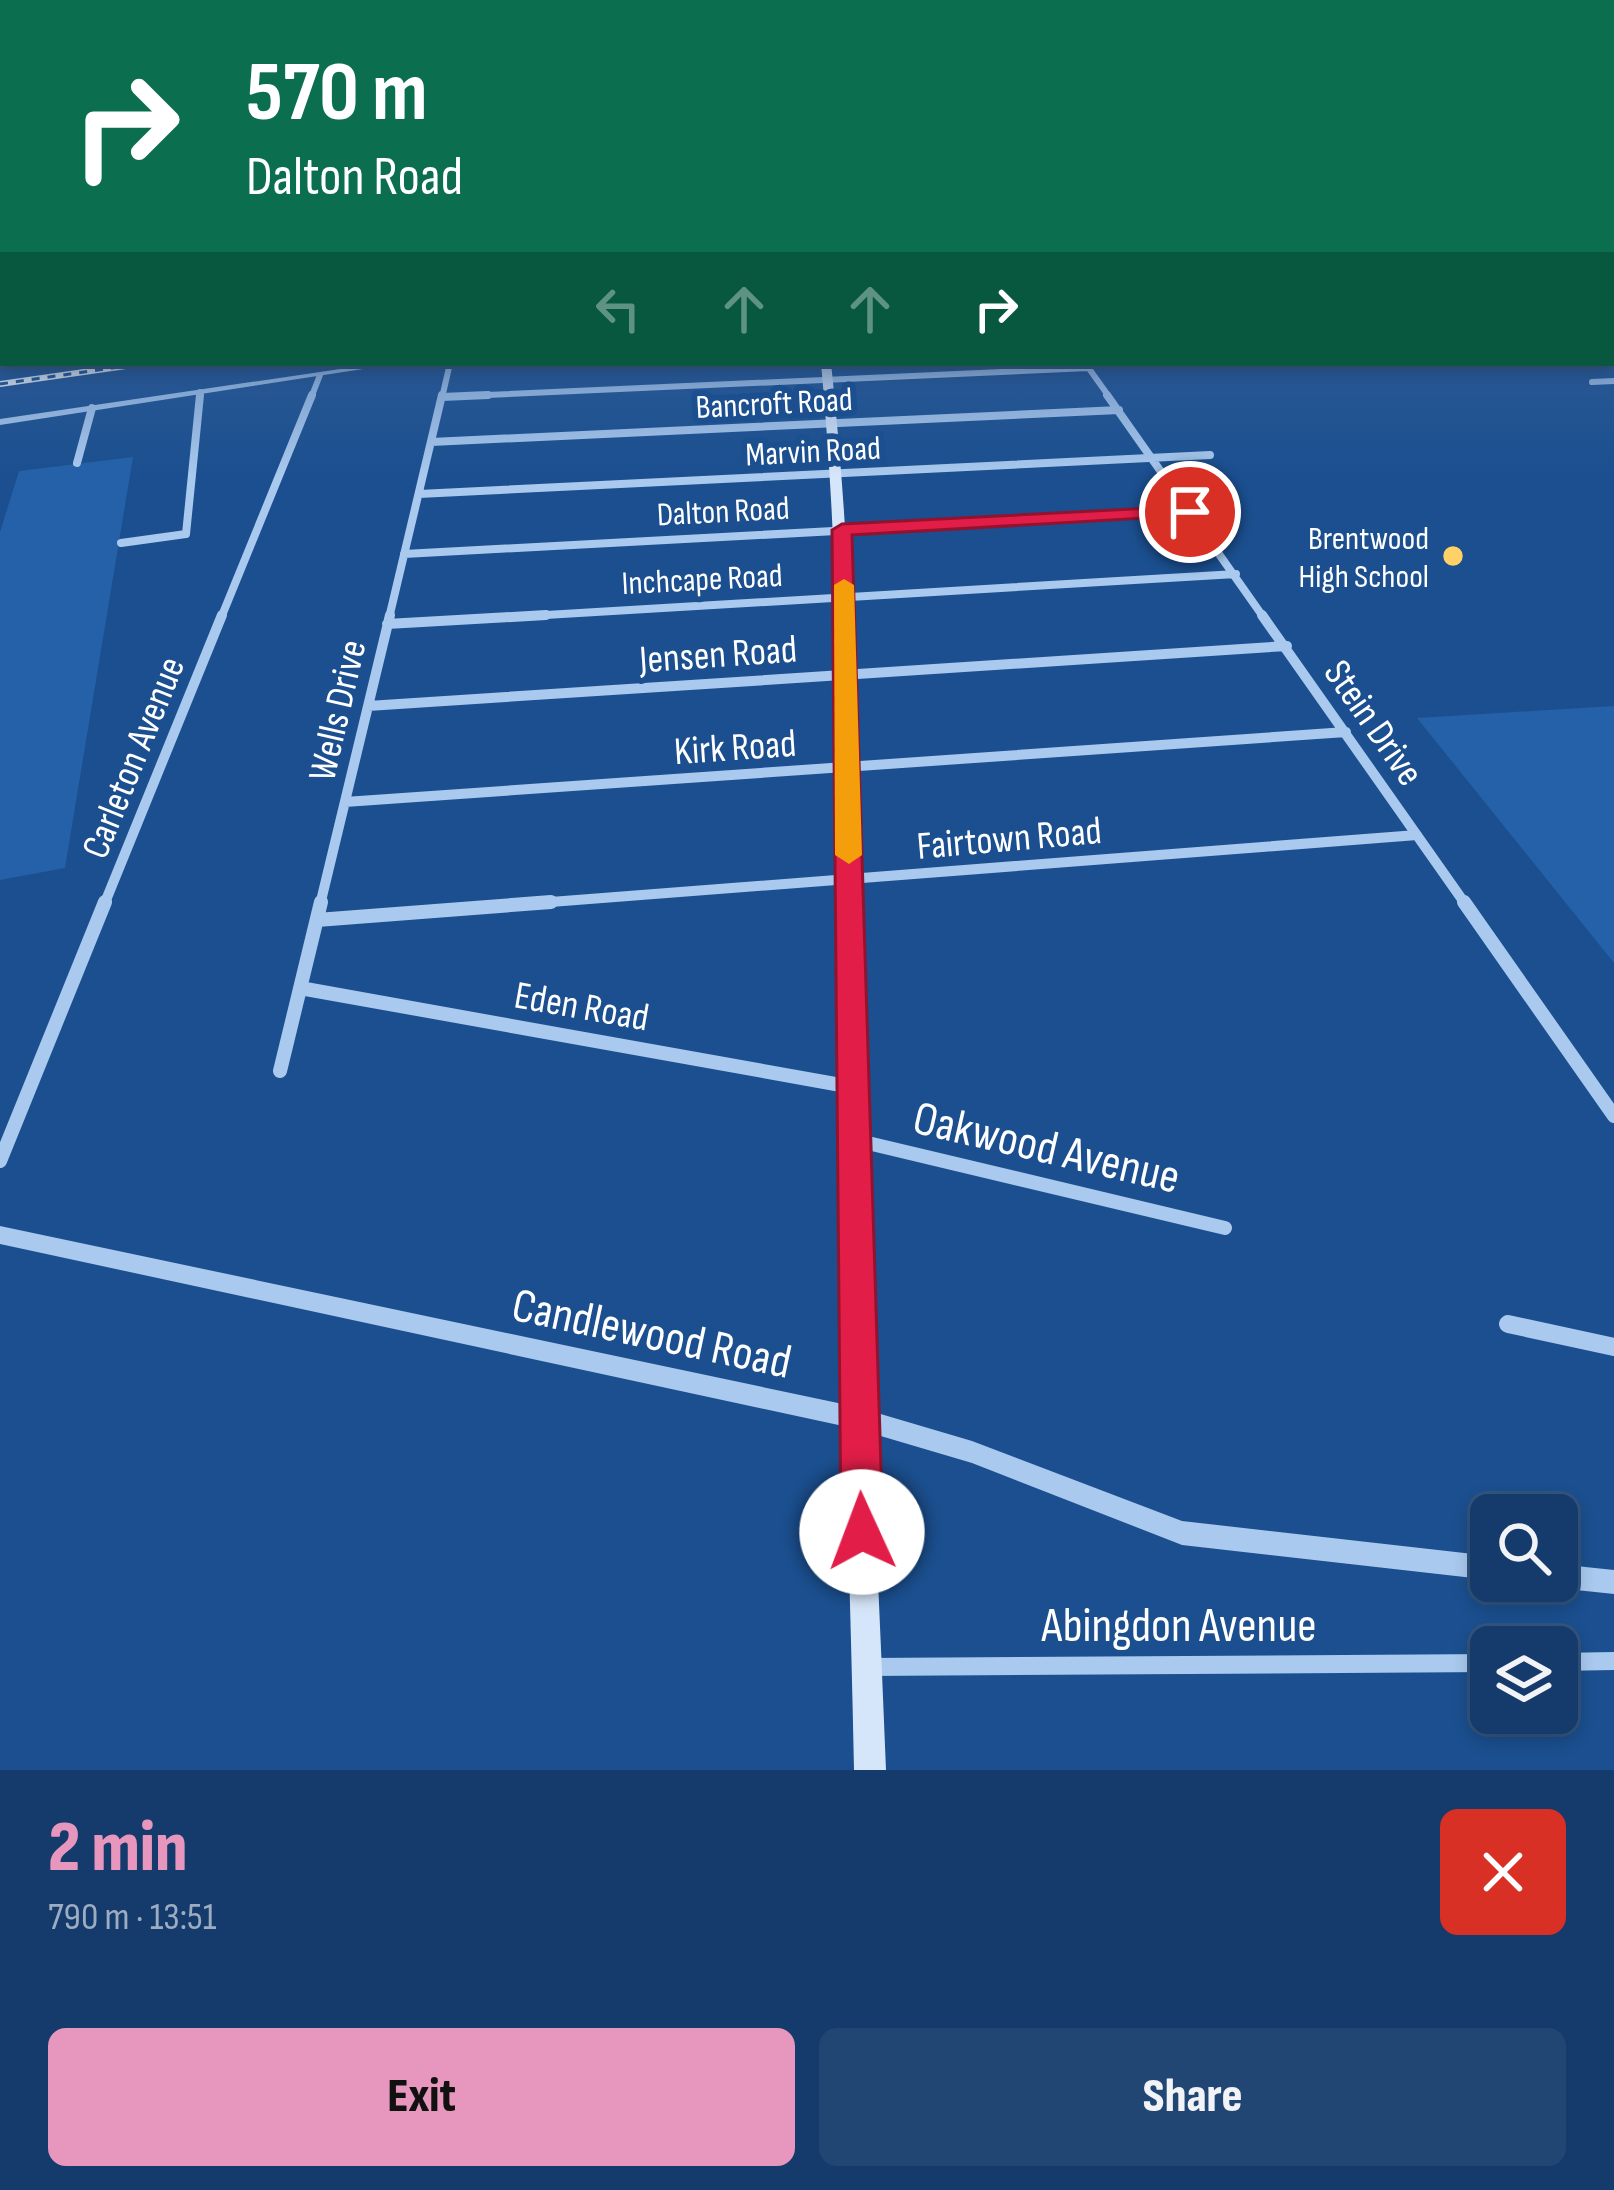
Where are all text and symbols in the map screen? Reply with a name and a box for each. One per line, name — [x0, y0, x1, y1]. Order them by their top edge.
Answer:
text: 570 m — [246, 43, 428, 144]
icon: right — [48, 48, 204, 204]
text: Dalton Road — [246, 145, 463, 210]
icon: left — [585, 276, 651, 342]
icon: ahead — [711, 276, 777, 342]
icon: ahead — [837, 276, 903, 342]
icon: right — [963, 276, 1029, 342]
street label: Bancroft Road — [695, 380, 854, 428]
street label: Marvin Road — [744, 428, 882, 476]
pin — [1139, 461, 1241, 563]
icon: arrive — [1157, 479, 1223, 545]
street label: Dalton Road — [656, 489, 790, 535]
place label: Brentwood High School — [1299, 519, 1429, 597]
marker: Brentwood High School — [1440, 543, 1466, 569]
street label: Inchcape Road — [621, 556, 783, 604]
street label: Jensen Road — [637, 627, 799, 685]
street label: Wells Drive — [299, 636, 377, 786]
street label: Carleton Avenue — [73, 650, 196, 866]
street label: Stein Drive — [1313, 652, 1433, 795]
street label: Kirk Road — [673, 721, 798, 776]
street label: Fairtown Road — [915, 808, 1104, 871]
street label: Eden Road — [511, 973, 652, 1042]
street label: Oakwood Avenue — [908, 1090, 1185, 1207]
street label: Candlewood Road — [507, 1277, 796, 1392]
position arrow — [799, 1469, 925, 1595]
map controls — [1470, 1494, 1578, 1734]
button: search — [1470, 1494, 1578, 1602]
street label: Abingdon Avenue — [1041, 1598, 1317, 1655]
button: layers — [1470, 1626, 1578, 1734]
text: 2 min — [48, 1805, 188, 1892]
button: close — [1440, 1809, 1566, 1935]
text: 790 m · 13:51 — [48, 1894, 216, 1941]
button: Exit — [48, 2028, 795, 2166]
button: Share — [819, 2028, 1566, 2166]

